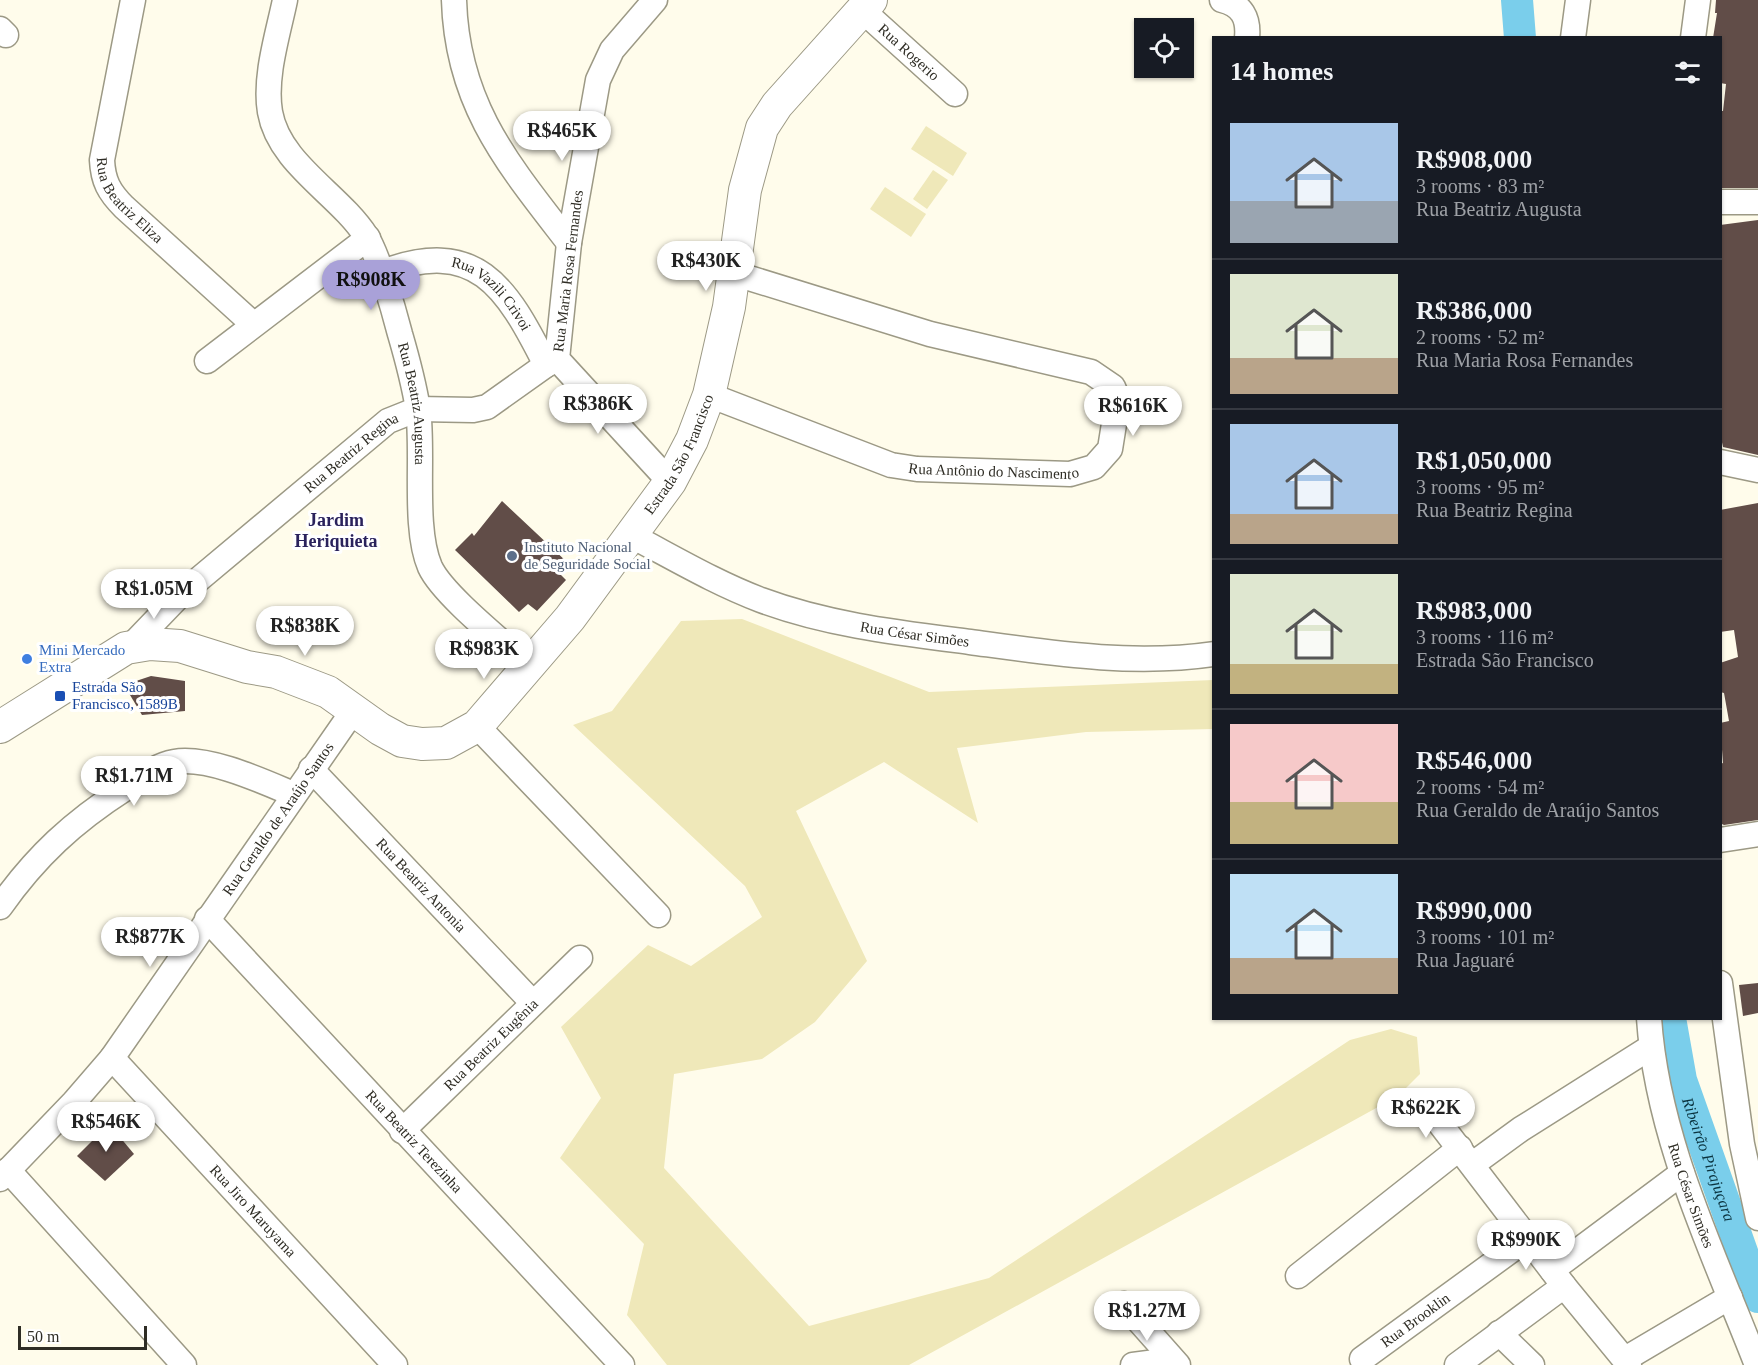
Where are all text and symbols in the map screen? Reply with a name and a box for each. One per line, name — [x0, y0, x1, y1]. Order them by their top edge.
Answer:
map controls — [1134, 18, 1194, 78]
button: locate — [1134, 18, 1194, 78]
street label: Rua Rogerio — [875, 21, 942, 84]
icon: filters — [1671, 56, 1704, 89]
text: 14 homes — [1230, 57, 1333, 86]
pin: R$465K — [513, 111, 611, 162]
text: R$465K — [527, 119, 597, 141]
text: R$908,000 — [1416, 145, 1532, 174]
icon: home — [1278, 147, 1350, 219]
street label: Rua Beatriz Eliza — [94, 157, 166, 246]
text: 3 rooms · 83 m² — [1416, 175, 1544, 197]
street label: Rua Maria Rosa Fernandes — [550, 189, 586, 353]
text: Rua Beatriz Augusta — [1416, 198, 1582, 220]
pin: R$430K — [657, 241, 755, 292]
text: R$430K — [671, 249, 741, 271]
street label: Rua Vazili Crivoi — [450, 254, 534, 333]
pin: R$908K — [322, 260, 420, 311]
text: R$908K — [336, 268, 406, 290]
text: R$386,000 — [1416, 296, 1532, 325]
icon: home — [1278, 298, 1350, 370]
text: 2 rooms · 52 m² — [1416, 326, 1544, 348]
street label: Rua Beatriz Augusta — [395, 340, 428, 465]
text: Rua Maria Rosa Fernandes — [1416, 349, 1633, 371]
pin: R$386K — [549, 384, 647, 435]
pin: R$616K — [1084, 386, 1182, 437]
text: R$386K — [563, 392, 633, 414]
street label: Estrada São Francisco — [641, 392, 716, 517]
text: R$616K — [1098, 394, 1168, 416]
street label: Rua Beatriz Regina — [301, 410, 401, 496]
text: R$1,050,000 — [1416, 446, 1552, 475]
icon: home — [1278, 448, 1350, 520]
street label: Rua Antônio do Nascimento — [907, 460, 1081, 482]
text: 3 rooms · 95 m² — [1416, 476, 1544, 498]
text: Rua Beatriz Regina — [1416, 499, 1573, 521]
district label: Jardim Heriquieta — [295, 510, 378, 551]
place label: Instituto Nacional de Seguridade Social — [524, 539, 651, 572]
marker: Instituto Nacional de Seguridade Social — [505, 549, 519, 563]
pin: R$1.05M — [99, 569, 209, 620]
text: R$1.05M — [115, 577, 193, 599]
text: R$983,000 — [1416, 596, 1532, 625]
icon: home — [1278, 598, 1350, 670]
pin: R$838K — [256, 606, 354, 657]
text: R$838K — [270, 614, 340, 636]
street label: Rua César Simões — [859, 618, 970, 650]
text: 3 rooms · 116 m² — [1416, 626, 1553, 648]
pin: R$983K — [435, 629, 533, 680]
text: R$983K — [449, 637, 519, 659]
place label: Mini Mercado Extra — [39, 642, 125, 675]
text: Estrada São Francisco — [1416, 649, 1594, 671]
marker: Mini Mercado Extra — [20, 652, 34, 666]
place label: Estrada São Francisco, 1589B — [72, 679, 178, 712]
marker: Estrada São Francisco, 1589B — [53, 689, 67, 703]
street label: Rua Geraldo de Araújo Santos — [219, 739, 337, 898]
text: R$546,000 — [1416, 746, 1532, 775]
icon: home — [1278, 748, 1350, 820]
pin: R$1.71M — [79, 756, 189, 807]
text: R$1.71M — [95, 764, 173, 786]
text: 2 rooms · 54 m² — [1416, 776, 1544, 798]
text: Rua Geraldo de Araújo Santos — [1416, 799, 1659, 821]
street label: Rua Beatriz Antonia — [373, 835, 469, 935]
text: R$990,000 — [1416, 896, 1532, 925]
icon: home — [1278, 898, 1350, 970]
pin: R$877K — [101, 917, 199, 968]
text: R$877K — [115, 925, 185, 947]
text: 3 rooms · 101 m² — [1416, 926, 1554, 948]
text: Rua Jaguaré — [1416, 949, 1514, 971]
street label: Rua Beatriz Eugênia — [441, 995, 541, 1094]
street label: Rua Beatriz Terezinha — [363, 1087, 466, 1196]
pin: R$622K — [1377, 1088, 1475, 1139]
water label: Ribeirão Pirajuçara — [1678, 1094, 1738, 1224]
text: R$622K — [1391, 1096, 1461, 1118]
pin: R$546K — [57, 1102, 155, 1153]
text: R$546K — [71, 1110, 141, 1132]
street label: Rua César Simões — [1665, 1141, 1717, 1250]
street label: Rua Jiro Maruyama — [207, 1162, 299, 1260]
pin: R$990K — [1477, 1220, 1575, 1271]
text: R$990K — [1491, 1228, 1561, 1250]
street label: Rua Brooklin — [1378, 1289, 1453, 1351]
pin: R$1.27M — [1092, 1291, 1202, 1342]
text: R$1.27M — [1108, 1299, 1186, 1321]
scale bar — [18, 1323, 147, 1350]
text: 50 m — [27, 1328, 59, 1345]

